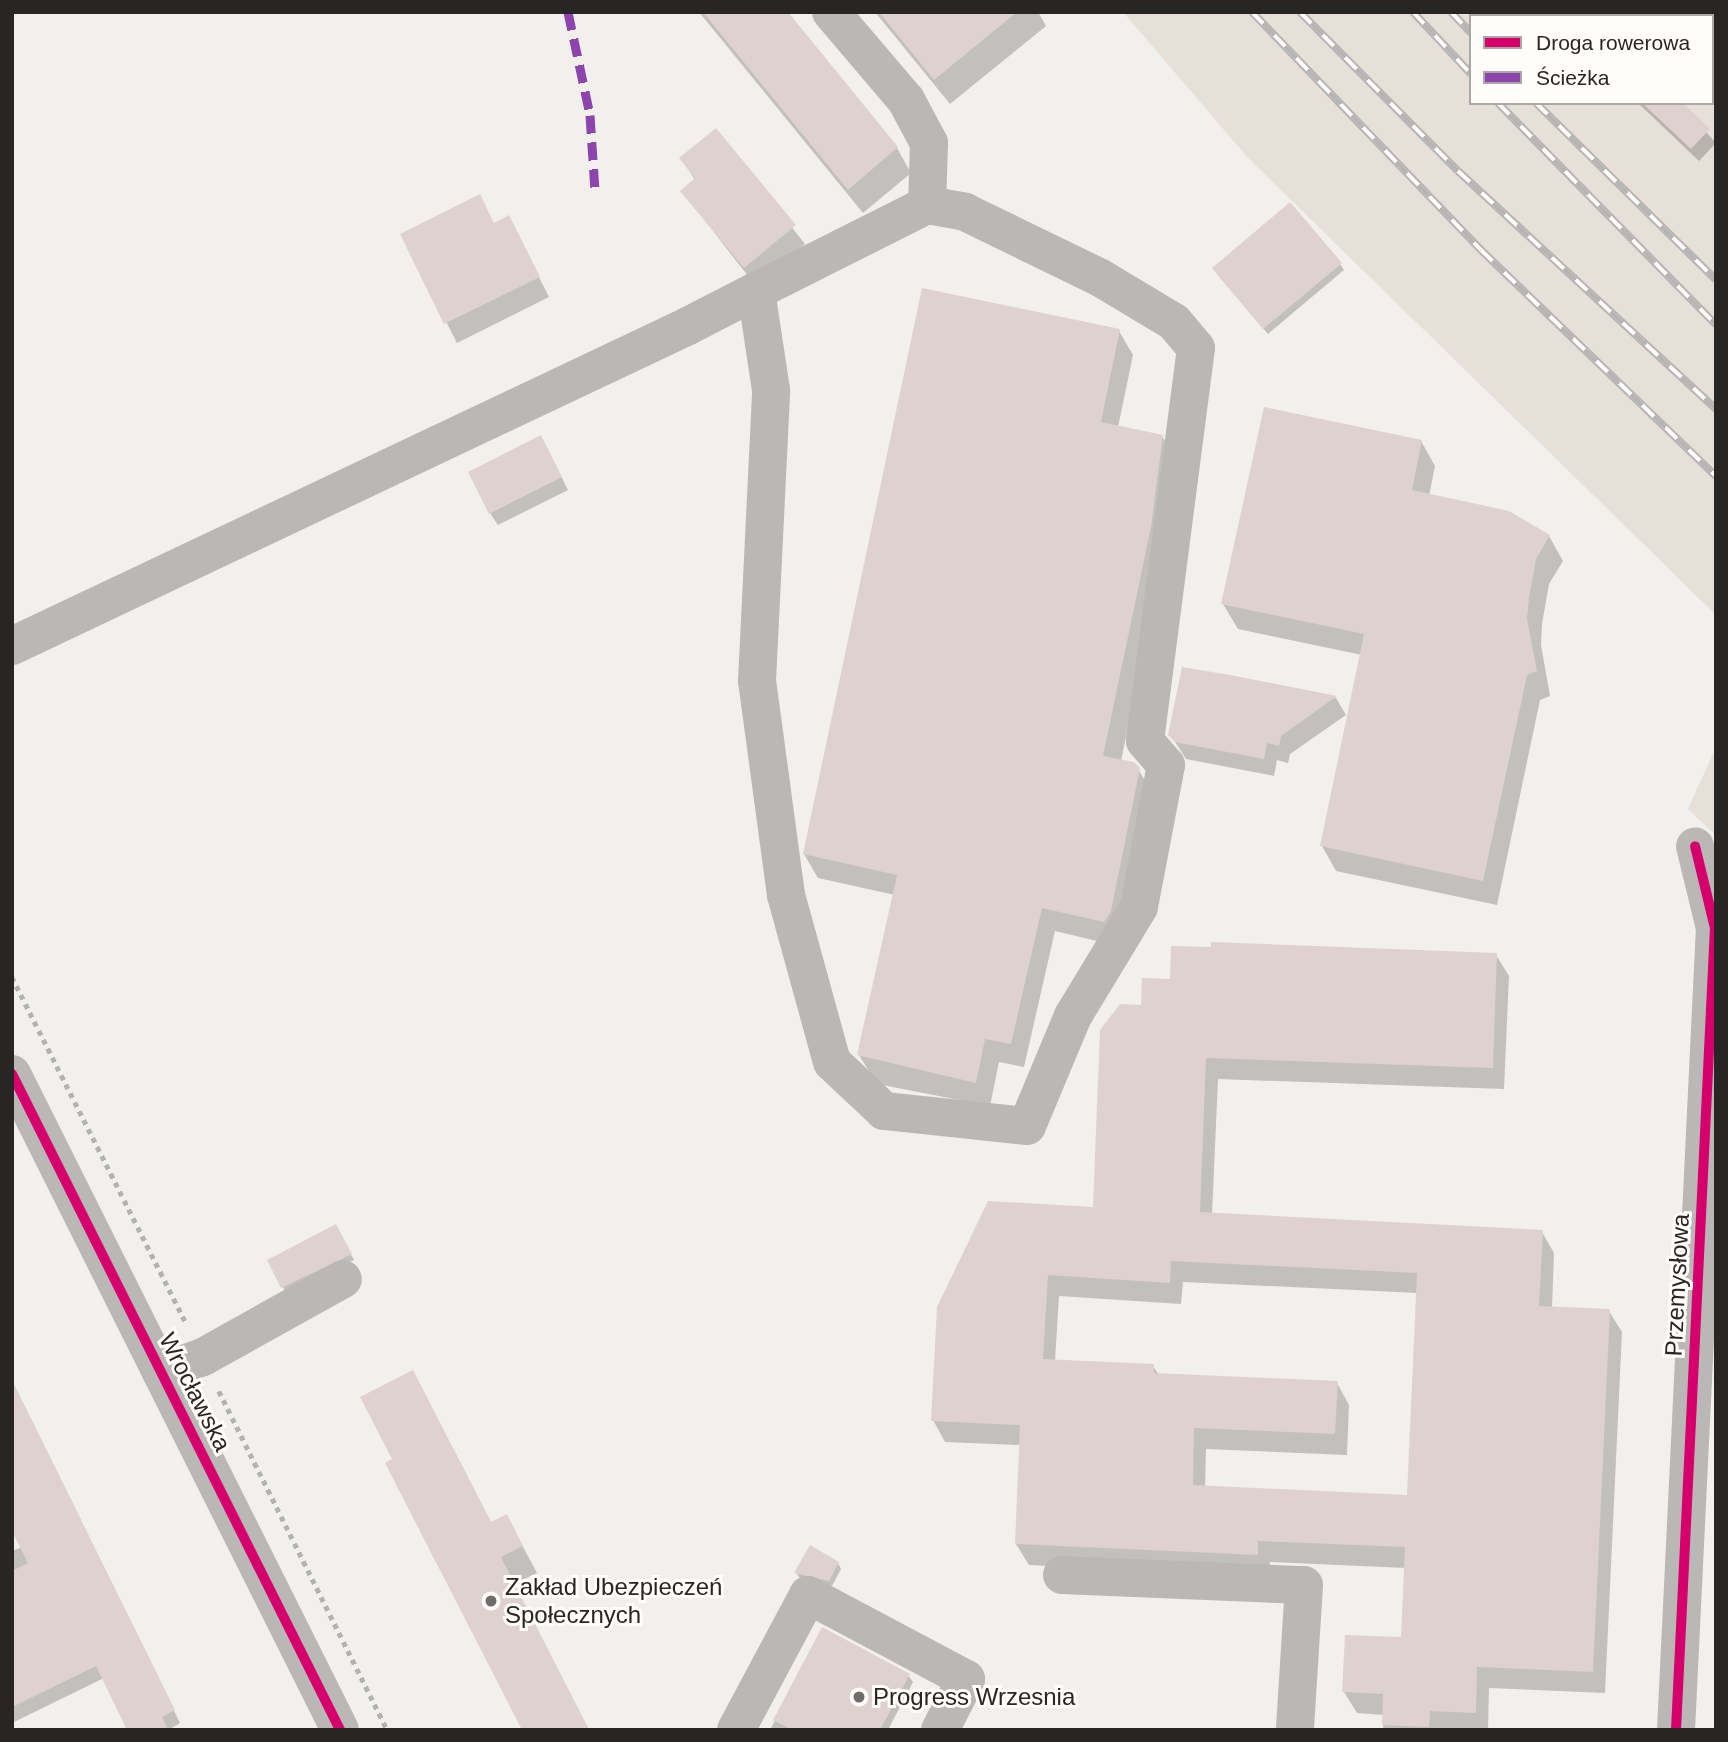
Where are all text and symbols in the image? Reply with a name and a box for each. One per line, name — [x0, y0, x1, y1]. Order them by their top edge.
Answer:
legend — [1469, 14, 1714, 105]
text: Droga rowerowa — [1536, 31, 1690, 54]
text: Ścieżka — [1536, 66, 1610, 89]
street label: Przemysłowa — [1659, 1213, 1695, 1357]
street label: Wrocławska — [153, 1328, 237, 1456]
place label: Zakład Ubezpieczeń Społecznych — [505, 1573, 722, 1629]
marker: Zakład Ubezpieczeń Społecznych — [483, 1593, 499, 1609]
place label: Progress Wrzesnia — [873, 1683, 1075, 1711]
marker: Progress Wrzesnia — [851, 1689, 867, 1705]

